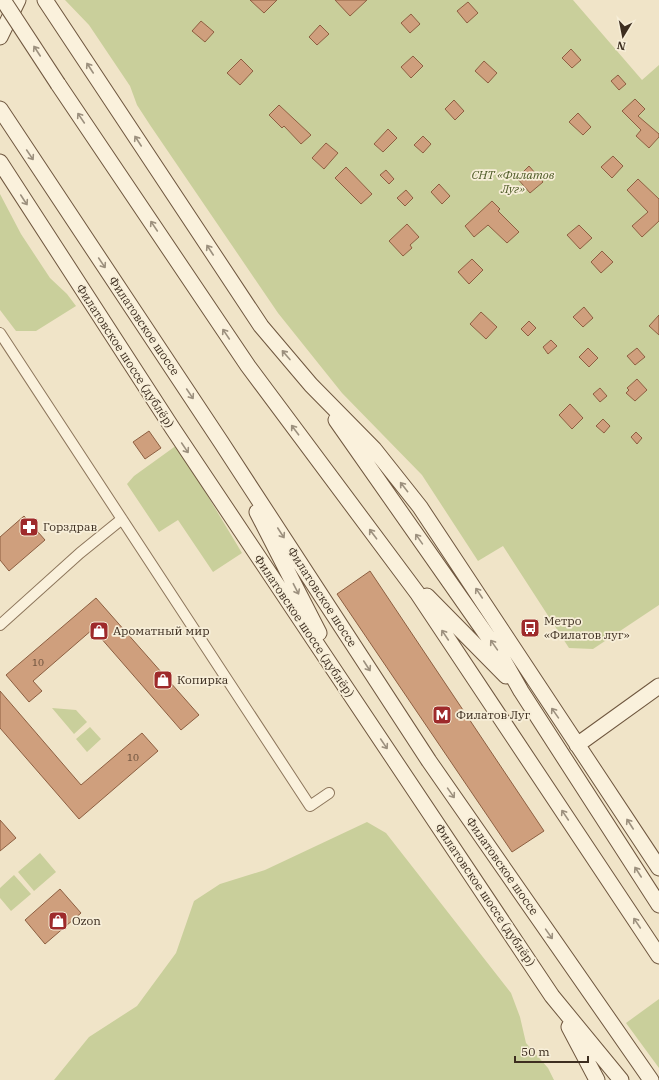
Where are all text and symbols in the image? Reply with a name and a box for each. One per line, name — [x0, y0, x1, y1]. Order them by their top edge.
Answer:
north arrow — [603, 16, 643, 56]
text: N — [615, 38, 627, 53]
one-way arrow — [33, 46, 41, 57]
one-way arrow — [86, 63, 94, 74]
one-way arrow — [77, 113, 85, 124]
one-way arrow — [134, 135, 142, 147]
one-way arrow — [26, 149, 34, 160]
park label: СНТ «Филатов Луг» — [471, 167, 555, 196]
one-way arrow — [21, 194, 29, 206]
one-way arrow — [150, 221, 158, 232]
one-way arrow — [206, 244, 214, 255]
one-way arrow — [98, 257, 106, 268]
street label: Филатовское шоссе — [106, 273, 183, 378]
street label: Филатовское шоссе (дублёр) — [73, 281, 178, 431]
one-way arrow — [222, 328, 230, 340]
one-way arrow — [281, 350, 290, 360]
one-way arrow — [186, 389, 194, 400]
one-way arrow — [290, 425, 299, 436]
one-way arrow — [181, 442, 189, 453]
one-way arrow — [400, 482, 409, 493]
pharmacy icon: Горздрав — [18, 516, 40, 538]
place label: Горздрав — [43, 519, 98, 534]
one-way arrow — [277, 527, 285, 538]
one-way arrow — [369, 528, 378, 539]
one-way arrow — [415, 534, 423, 545]
street label: Филатовское шоссе — [284, 544, 360, 650]
street label: Филатовское шоссе (дублёр) — [251, 552, 358, 700]
one-way arrow — [293, 583, 300, 595]
one-way arrow — [475, 588, 483, 599]
place label: Метро «Филатов луг» — [544, 613, 630, 642]
bus stop icon: Метро «Филатов луг» — [519, 617, 541, 639]
shop icon: Ароматный мир — [88, 620, 110, 642]
place label: Ароматный мир — [113, 623, 210, 638]
one-way arrow — [441, 629, 449, 641]
one-way arrow — [490, 640, 498, 651]
house number: 10 — [32, 656, 44, 669]
one-way arrow — [363, 660, 371, 671]
shop icon: Копирка — [152, 669, 174, 691]
place label: Копирка — [177, 672, 229, 687]
metro station icon: Филатов Луг — [431, 704, 453, 726]
place label: Филатов Луг — [456, 707, 531, 722]
one-way arrow — [551, 707, 559, 718]
one-way arrow — [380, 738, 388, 749]
house number: 10 — [127, 751, 139, 764]
one-way arrow — [447, 787, 455, 798]
one-way arrow — [561, 810, 569, 821]
street label: Филатовское шоссе — [463, 814, 542, 918]
one-way arrow — [626, 818, 634, 829]
street label: Филатовское шоссе (дублёр) — [432, 821, 539, 969]
one-way arrow — [634, 867, 642, 878]
shop icon: Ozon — [47, 910, 69, 932]
place label: Ozon — [72, 913, 101, 928]
one-way arrow — [633, 918, 641, 929]
one-way arrow — [545, 929, 553, 940]
scale bar — [515, 1038, 588, 1064]
text: 50 m — [521, 1044, 550, 1059]

